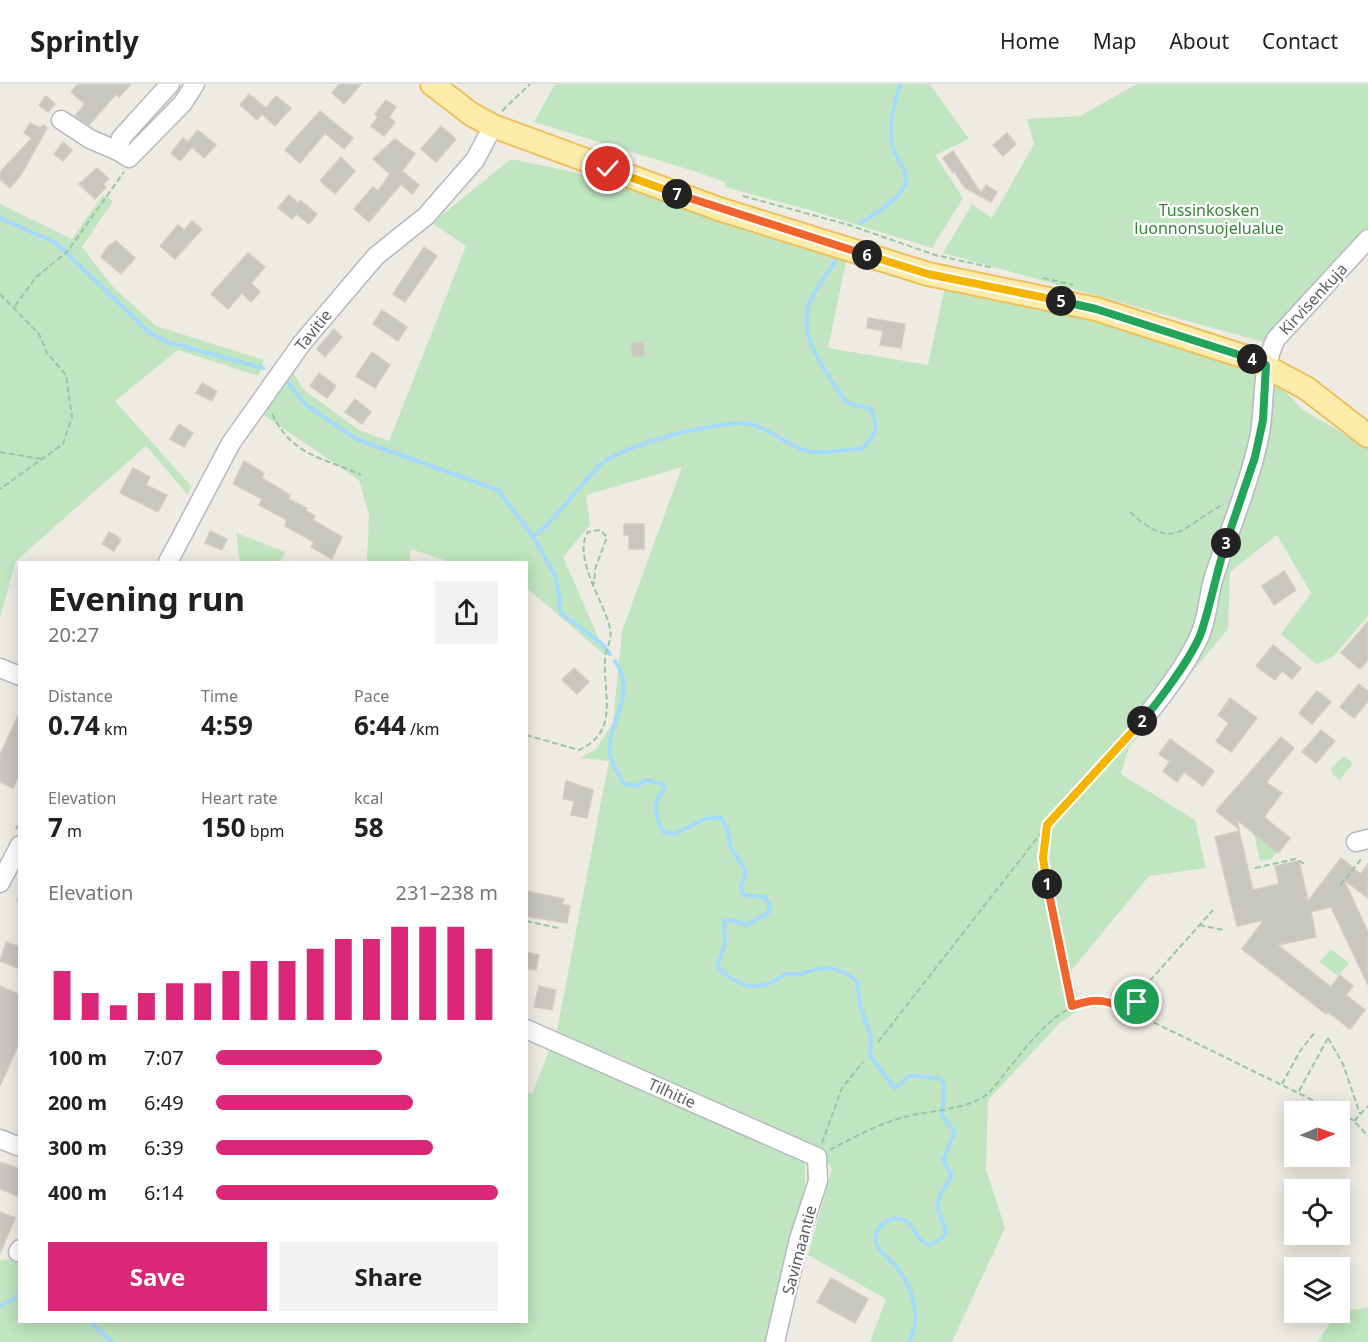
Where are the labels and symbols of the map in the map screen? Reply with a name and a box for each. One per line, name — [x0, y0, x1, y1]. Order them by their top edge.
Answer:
pin — [582, 143, 633, 194]
pin: 7 — [662, 179, 692, 209]
park label: Tussinkosken luonnonsuojelualue — [1134, 199, 1284, 239]
pin: 6 — [852, 240, 882, 270]
street label: Kirvisenkuja — [1274, 258, 1352, 340]
pin: 5 — [1046, 286, 1076, 316]
street label: Tavitie — [289, 305, 337, 355]
pin: 4 — [1237, 344, 1267, 374]
pin: 3 — [1211, 528, 1241, 558]
pin: 2 — [1127, 706, 1157, 736]
pin: 1 — [1032, 869, 1062, 899]
pin — [1111, 976, 1162, 1027]
street label: Tilhitie — [645, 1073, 699, 1113]
north arrow — [1284, 1101, 1350, 1167]
street label: Savimaantie — [777, 1203, 821, 1297]

